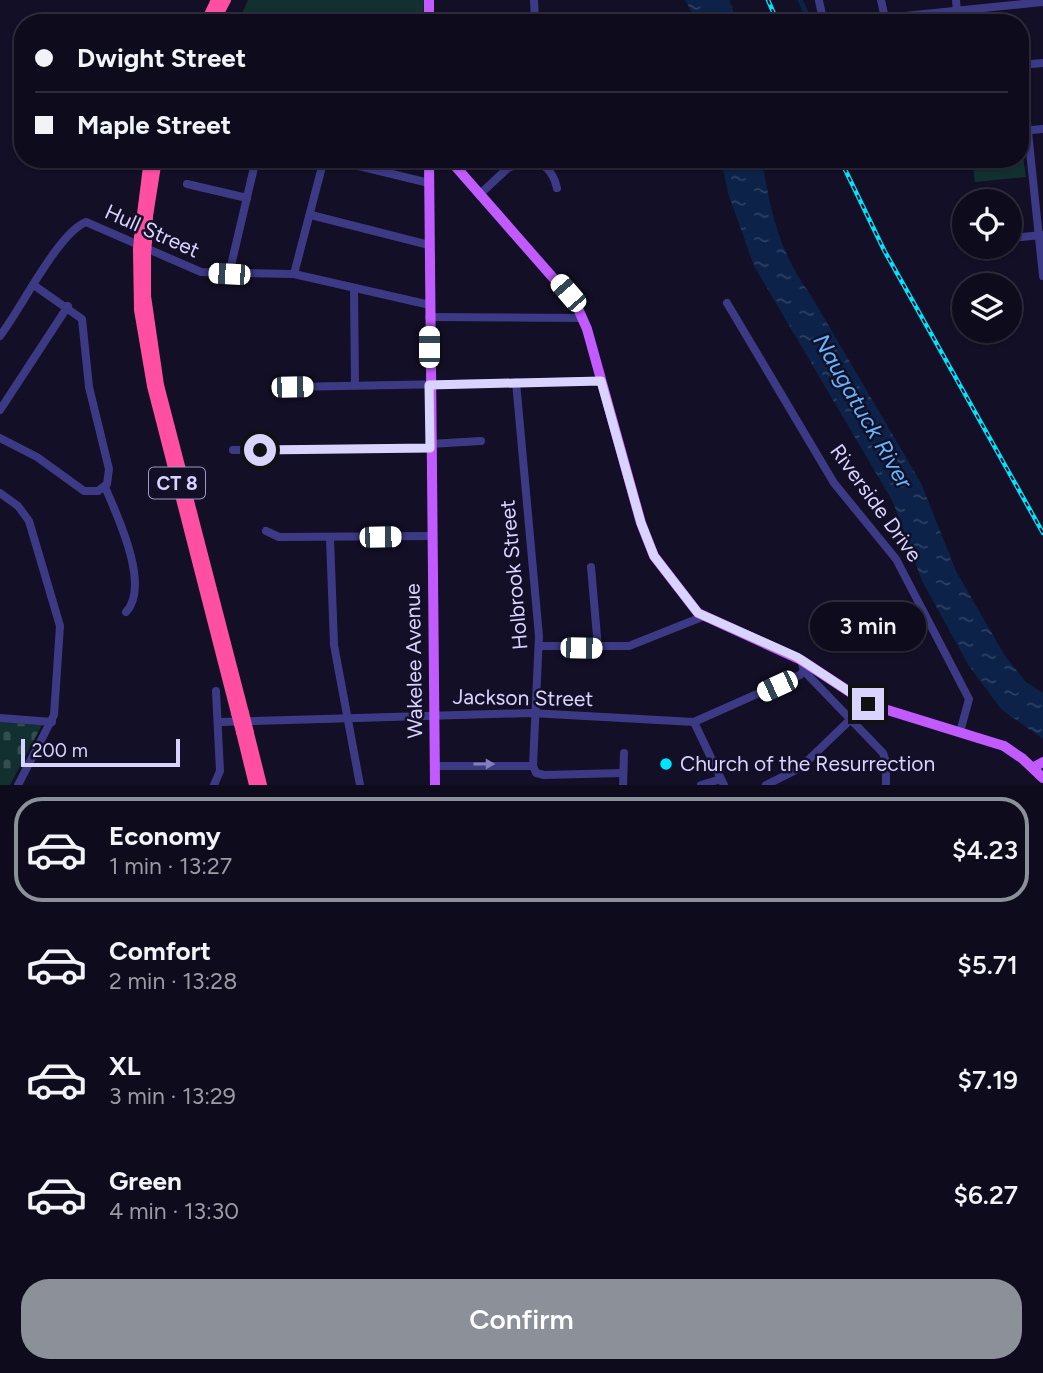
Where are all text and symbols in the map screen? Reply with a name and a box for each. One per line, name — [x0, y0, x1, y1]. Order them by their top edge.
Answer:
text: Dwight Street — [77, 42, 246, 74]
text: Maple Street — [77, 109, 231, 141]
map controls — [952, 189, 1022, 343]
button: locate — [952, 189, 1022, 259]
street label: Hull Street — [101, 199, 203, 262]
car — [208, 262, 251, 286]
car — [547, 270, 590, 316]
button: layers — [952, 273, 1022, 343]
car — [419, 326, 440, 368]
water label: Naugatuck River — [807, 329, 919, 494]
car — [271, 376, 314, 398]
route start — [244, 434, 276, 466]
street label: Riverside Drive — [825, 439, 927, 566]
road number: CT 8 — [149, 468, 205, 498]
street label: Holbrook Street — [494, 499, 533, 651]
car — [359, 526, 402, 548]
street label: Wakelee Avenue — [400, 583, 427, 739]
callout: 3 min — [810, 602, 926, 652]
text: 3 min — [840, 612, 896, 640]
car — [560, 637, 603, 659]
car — [754, 668, 801, 704]
street label: Jackson Street — [452, 684, 594, 711]
route end — [852, 688, 884, 720]
scale bar — [21, 736, 180, 768]
text: 200 m — [32, 739, 88, 762]
place label: Church of the Resurrection — [680, 751, 935, 776]
marker: Church of the Resurrection — [658, 756, 674, 772]
one-way arrow — [473, 758, 495, 770]
icon: car — [25, 818, 88, 881]
text: Economy — [109, 820, 221, 852]
text: $4.23 — [952, 834, 1018, 866]
text: 1 min · 13:27 — [109, 852, 232, 880]
icon: car — [25, 933, 88, 996]
text: Comfort — [109, 935, 211, 967]
text: $5.71 — [957, 949, 1018, 981]
text: 2 min · 13:28 — [109, 967, 237, 995]
icon: car — [25, 1048, 88, 1111]
text: XL — [109, 1050, 141, 1082]
text: $7.19 — [957, 1064, 1018, 1096]
text: 3 min · 13:29 — [109, 1082, 236, 1110]
icon: car — [25, 1163, 88, 1226]
text: Green — [109, 1165, 182, 1197]
text: $6.27 — [953, 1179, 1018, 1211]
text: 4 min · 13:30 — [109, 1197, 239, 1225]
button: Confirm — [21, 1279, 1022, 1359]

